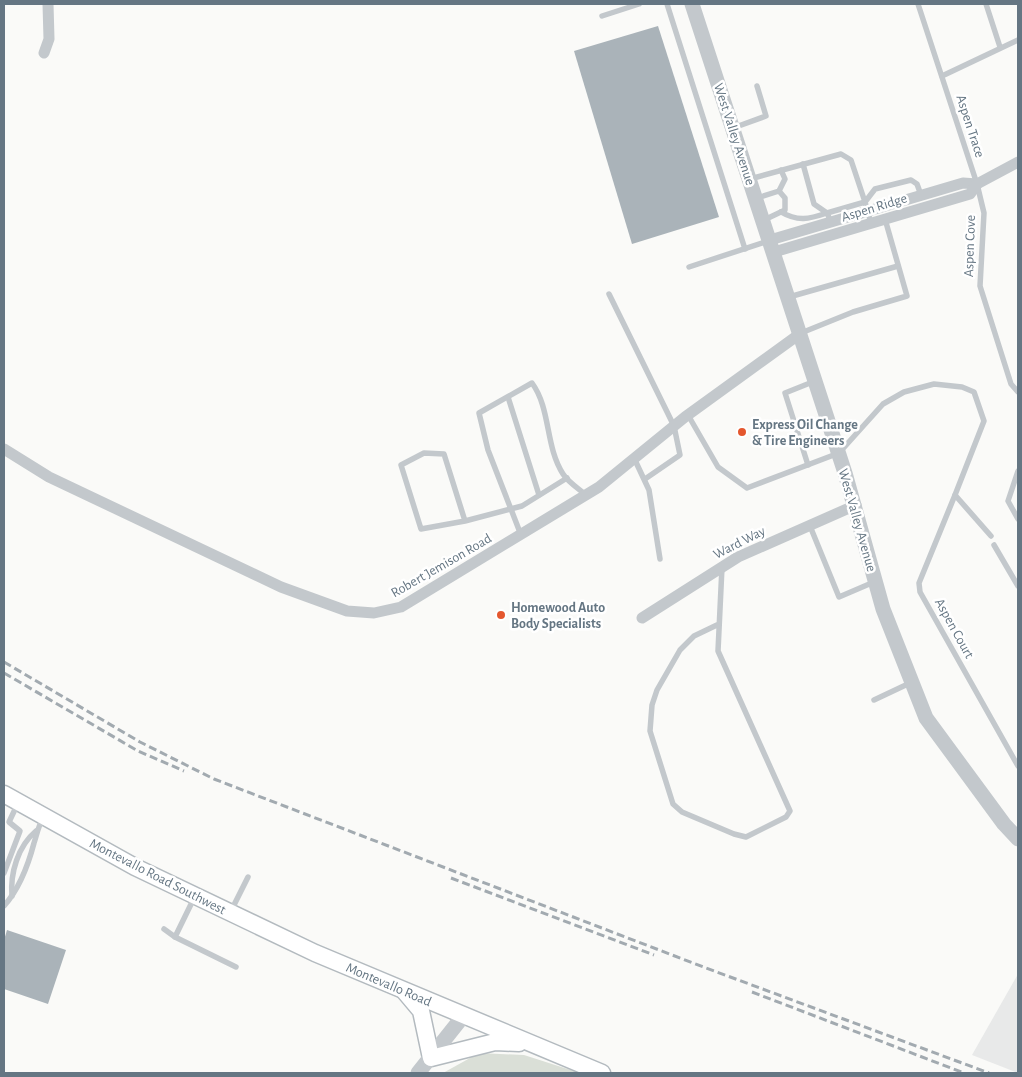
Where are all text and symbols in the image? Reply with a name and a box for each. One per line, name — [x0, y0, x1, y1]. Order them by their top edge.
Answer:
street label: West Valley Avenue — [711, 82, 757, 187]
street label: Aspen Trace — [953, 93, 987, 159]
street label: Aspen Ridge — [840, 191, 909, 225]
street label: Aspen Cove — [962, 215, 978, 277]
place label: Express Oil Change & Tire Engineers — [752, 418, 858, 448]
marker: Express Oil Change & Tire Engineers — [736, 426, 748, 438]
street label: West Valley Avenue — [836, 467, 878, 573]
street label: Ward Way — [711, 524, 768, 562]
street label: Robert Jemison Road — [389, 531, 494, 600]
street label: Aspen Court — [932, 596, 977, 661]
place label: Homewood Auto Body Specialists — [511, 601, 605, 631]
marker: Homewood Auto Body Specialists — [495, 609, 507, 621]
street label: Montevallo Road Southwest — [87, 836, 228, 918]
street label: Montevallo Road — [344, 961, 433, 1009]

